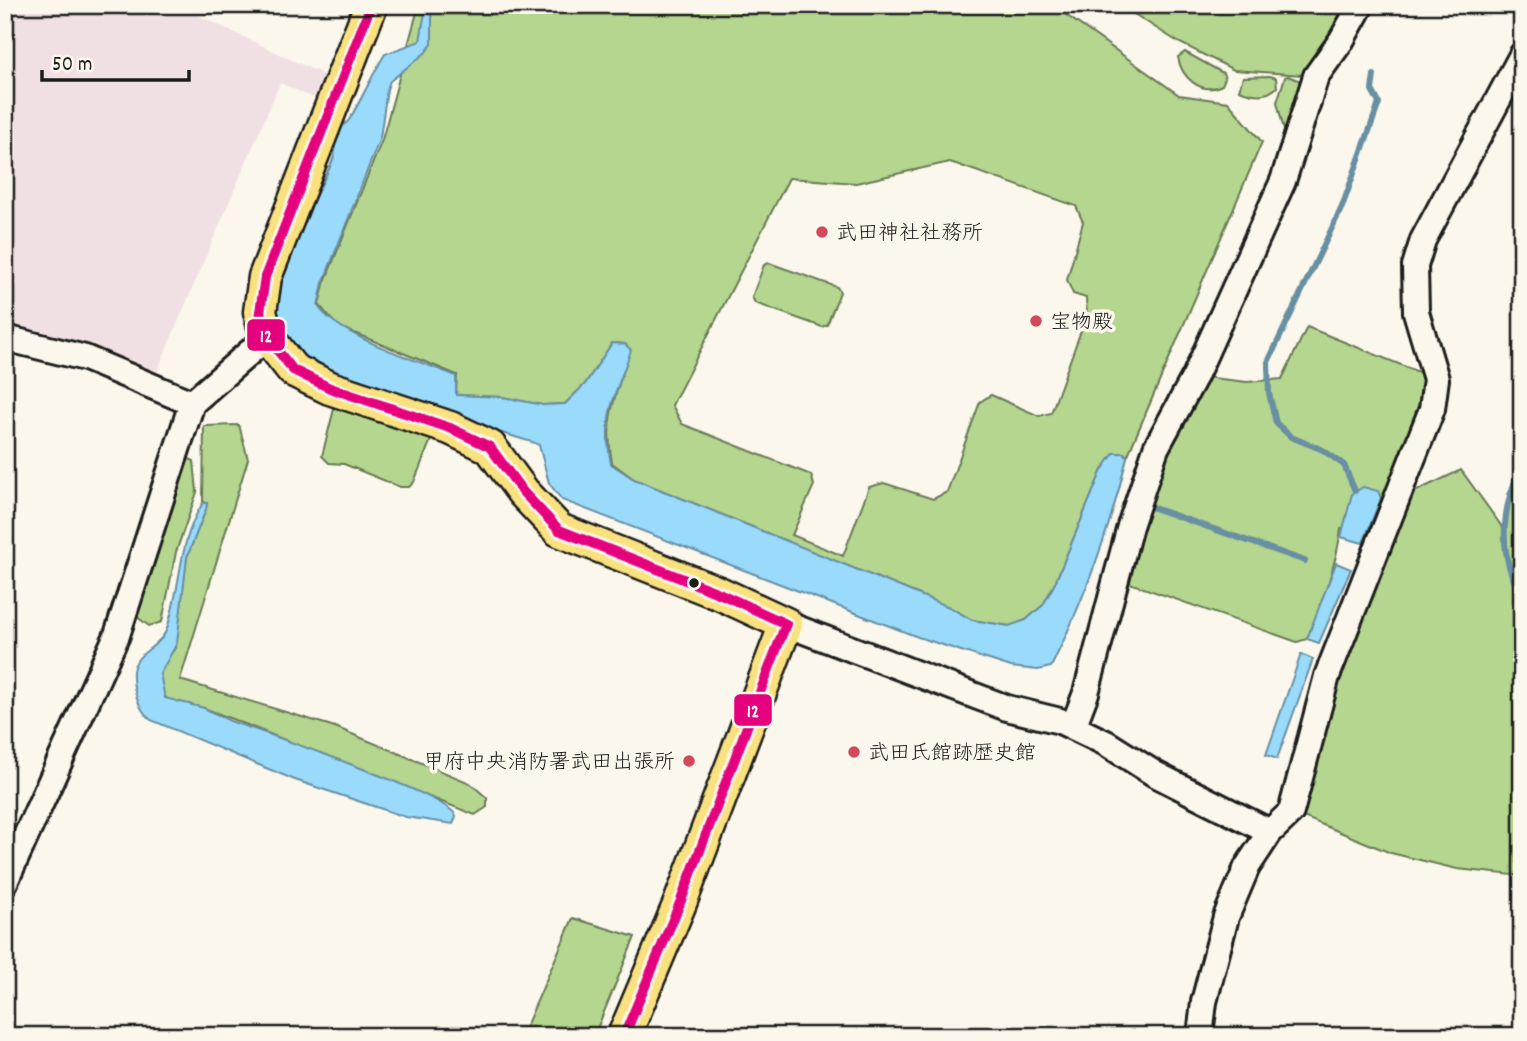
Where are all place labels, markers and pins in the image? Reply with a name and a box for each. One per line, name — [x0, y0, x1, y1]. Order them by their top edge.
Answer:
place label: 武田神社社務所 — [836, 220, 983, 250]
marker: 武田神社社務所 — [814, 224, 830, 240]
place label: 宝物殿 — [1050, 309, 1113, 339]
marker: 宝物殿 — [1028, 313, 1044, 329]
unlabelled marker — [687, 576, 701, 590]
place label: 武田氏館跡歴史館 — [868, 740, 1036, 770]
marker: 武田氏館跡歴史館 — [846, 744, 862, 760]
place label: 甲府中央消防署武田出張所 — [423, 749, 675, 779]
marker: 甲府中央消防署武田出張所 — [681, 753, 697, 769]

